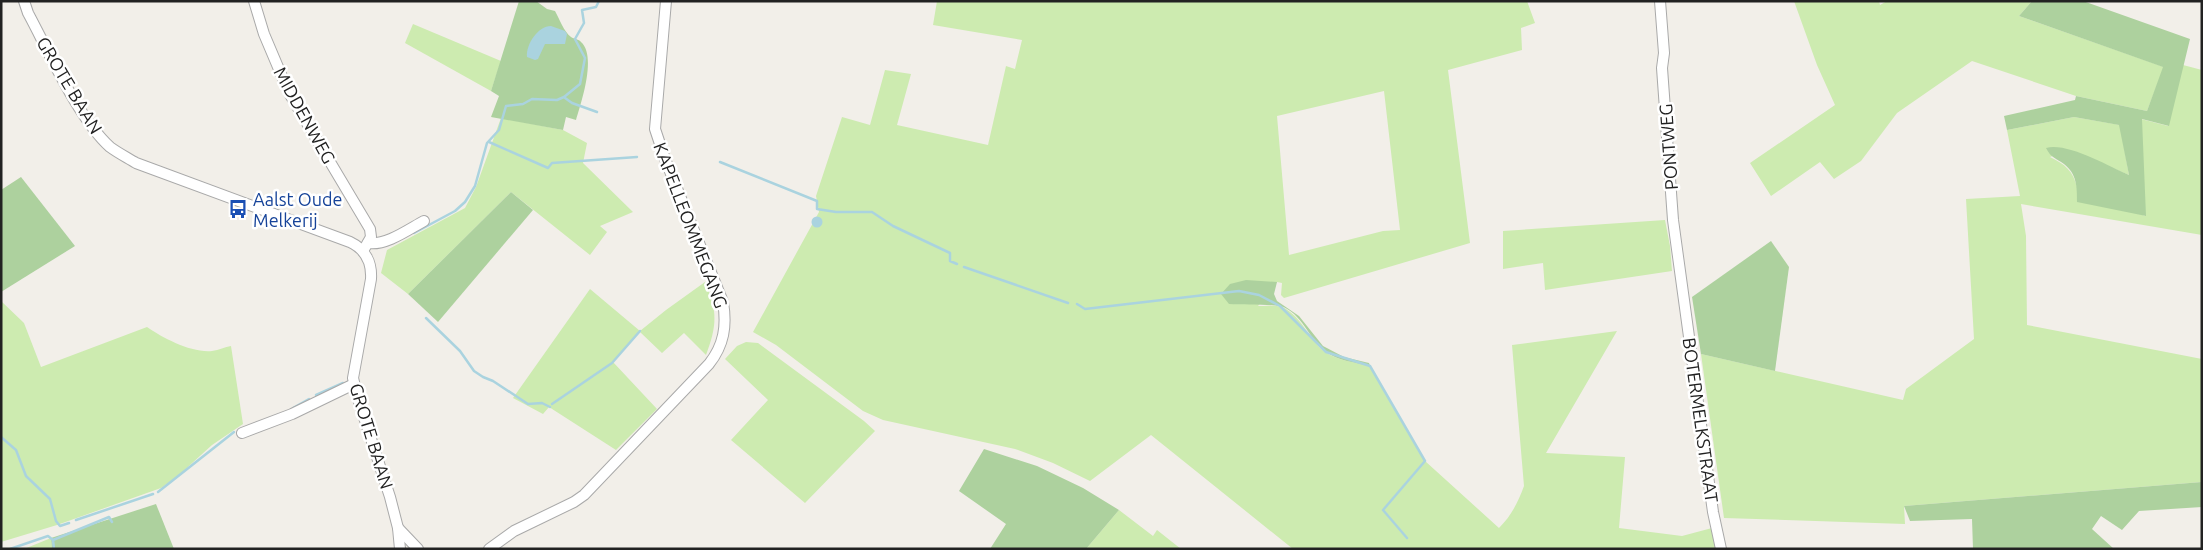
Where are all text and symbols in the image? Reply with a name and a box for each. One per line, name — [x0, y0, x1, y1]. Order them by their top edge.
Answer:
street label: GROTE BAAN — [33, 33, 107, 137]
street label: MIDDENWEG — [270, 63, 340, 167]
street label: PONTWEG — [1655, 103, 1681, 191]
street label: KAPELLEOMMEGANG — [650, 139, 732, 311]
place label: Aalst Oude Melkerij — [253, 189, 342, 230]
bus stop icon: Aalst Oude Melkerij — [227, 198, 249, 220]
street label: BOTERMELKSTRAAT — [1680, 336, 1722, 504]
street label: GROTE BAAN — [346, 381, 398, 491]

